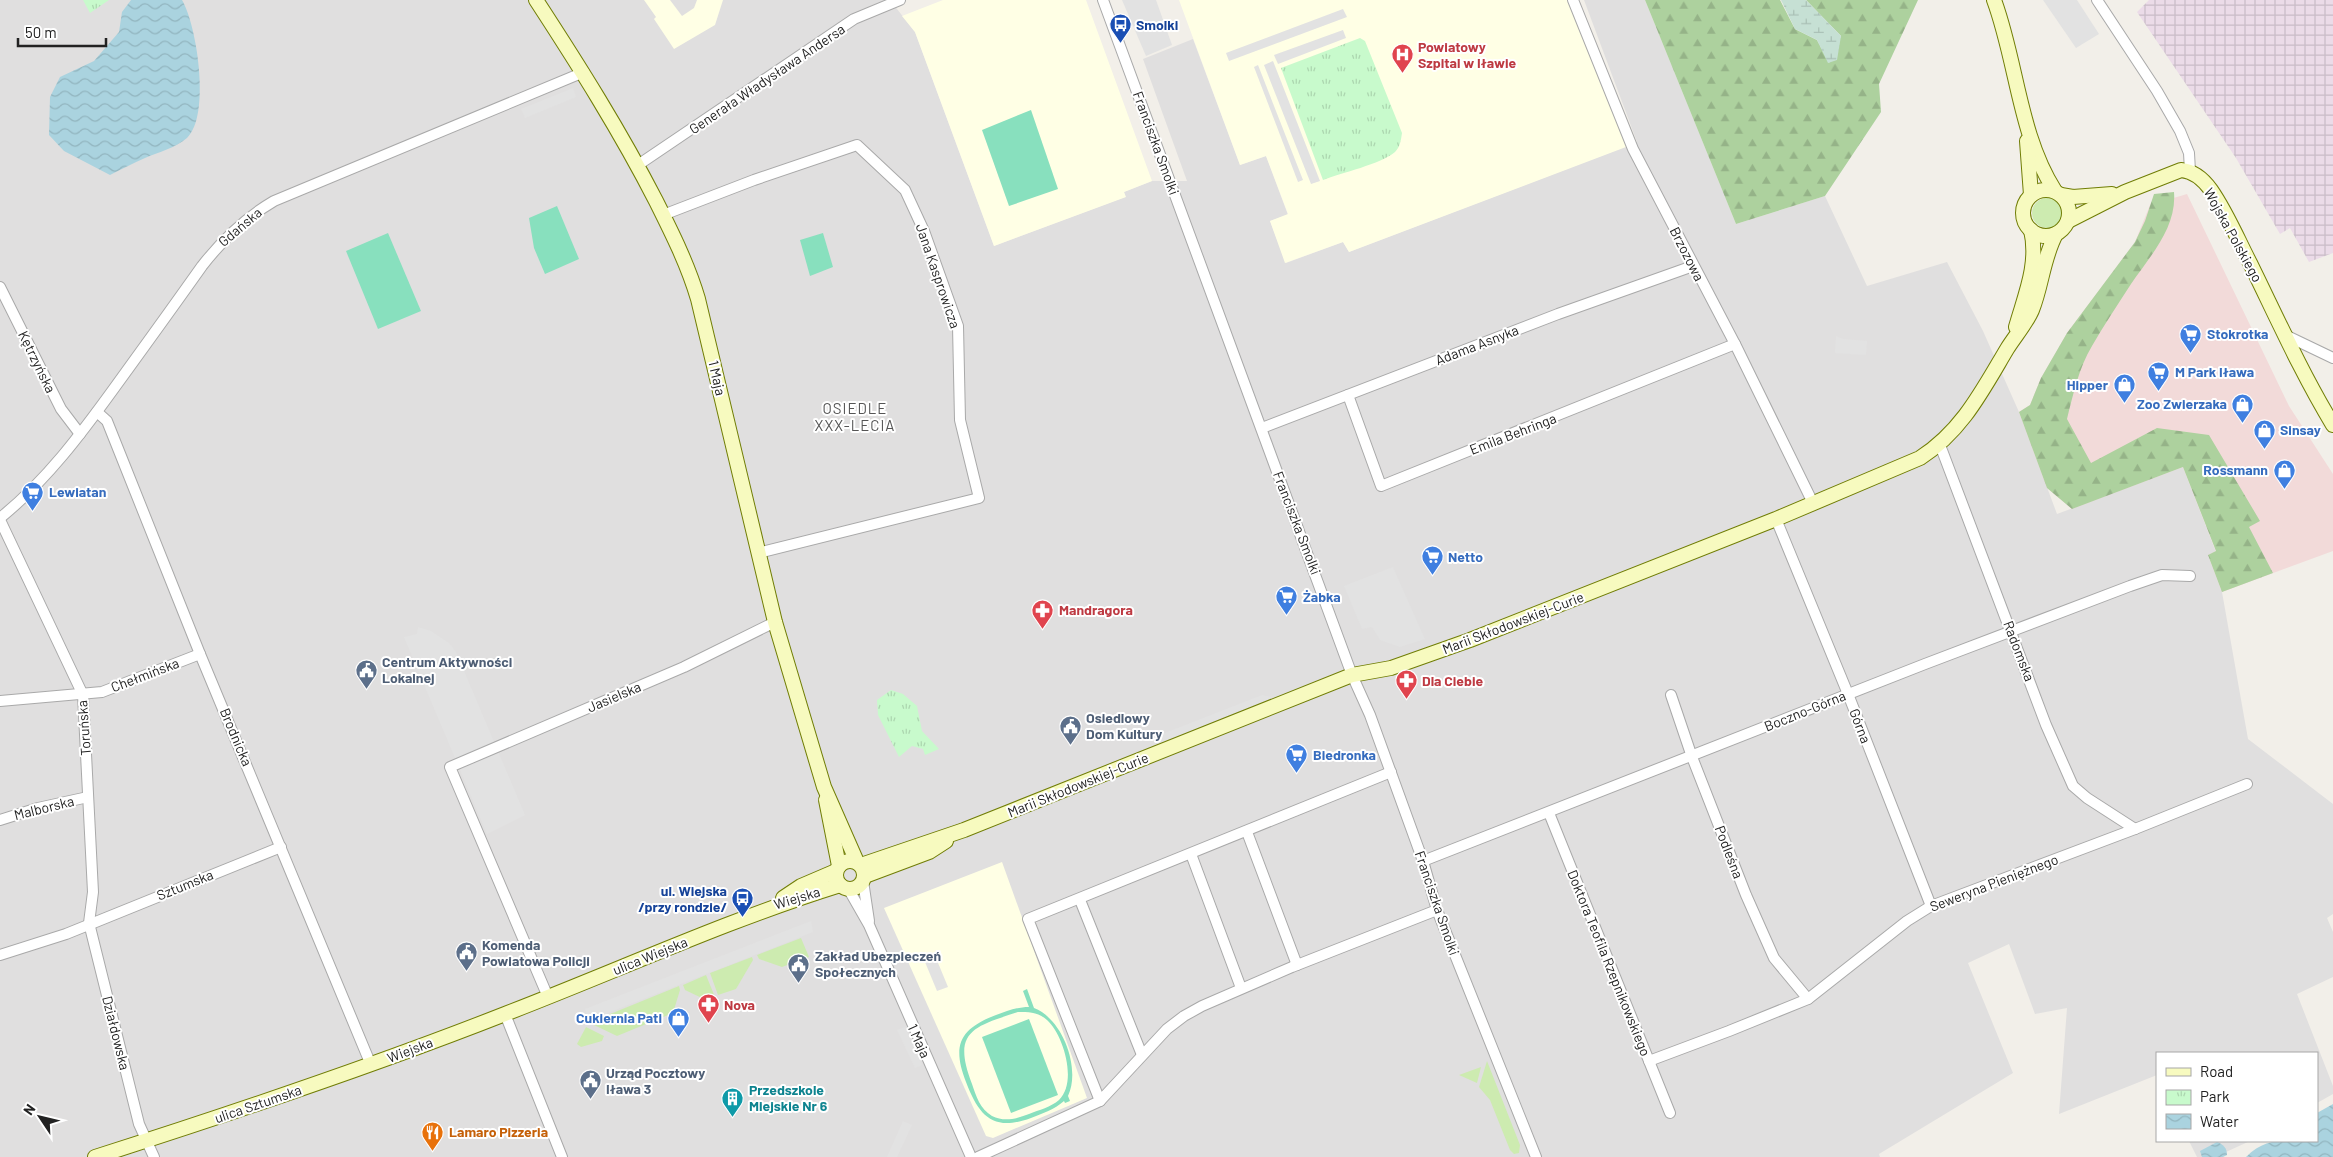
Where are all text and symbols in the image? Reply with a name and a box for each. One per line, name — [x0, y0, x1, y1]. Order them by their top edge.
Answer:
bus stop icon: Smolki — [1108, 13, 1132, 44]
scale bar — [18, 15, 105, 47]
place label: Smolki — [1136, 16, 1178, 33]
street label: Generała Władysława Andersa — [686, 20, 848, 137]
text: 50 m — [25, 23, 57, 41]
place label: Powiatowy Szpital w Iławie — [1418, 38, 1516, 71]
hospital icon: Powiatowy Szpital w Iławie — [1390, 43, 1414, 74]
street label: Franciszka Smolki — [1130, 89, 1183, 197]
street label: Wojska Polskiego — [2201, 185, 2266, 285]
street label: Gdańska — [214, 203, 265, 250]
street label: Jana Kasprowicza — [913, 221, 964, 330]
street label: Brzozowa — [1667, 224, 1708, 284]
street label: Adama Asnyka — [1433, 321, 1521, 368]
supermarket icon: Stokrotka — [2179, 322, 2203, 353]
place label: Stokrotka — [2207, 325, 2268, 342]
street label: Kętrzyńska — [15, 328, 60, 396]
street label: 1 Maja — [705, 359, 730, 397]
supermarket icon: M Park Iława — [2147, 360, 2171, 391]
place label: M Park Iława — [2175, 363, 2254, 380]
shop icon: Hipper — [2112, 373, 2136, 404]
place label: Hipper — [2067, 376, 2109, 393]
shop icon: Zoo Zwierzaka — [2231, 392, 2255, 423]
place label: Zoo Zwierzaka — [2137, 395, 2227, 412]
district label: OSIEDLE XXX-LECIA — [815, 399, 895, 434]
street label: Emila Behringa — [1467, 409, 1559, 458]
shop icon: Sinsay — [2252, 418, 2276, 449]
place label: Sinsay — [2280, 421, 2321, 438]
shop icon: Rossmann — [2272, 458, 2296, 489]
place label: Rossmann — [2203, 461, 2268, 478]
street label: Franciszka Smolki — [1270, 469, 1325, 577]
supermarket icon: Lewiatan — [21, 480, 45, 511]
place label: Lewiatan — [49, 483, 106, 500]
supermarket icon: Netto — [1420, 545, 1444, 576]
place label: Netto — [1448, 548, 1483, 565]
supermarket icon: Żabka — [1275, 585, 1299, 616]
place label: Żabka — [1303, 588, 1341, 605]
street label: Marii Skłodowskiej-Curie — [1440, 588, 1586, 657]
pharmacy icon: Mandragora — [1031, 598, 1055, 629]
place label: Mandragora — [1059, 601, 1133, 618]
street label: Radomska — [2000, 618, 2039, 683]
place label: Centrum Aktywności Lokalnej — [382, 653, 512, 686]
street label: Chełmińska — [108, 654, 181, 695]
public building icon: Centrum Aktywności Lokalnej — [354, 658, 378, 689]
pharmacy icon: Dla Ciebie — [1394, 669, 1418, 700]
place label: Dla Ciebie — [1422, 672, 1483, 689]
street label: Jasielska — [584, 678, 643, 715]
street label: Boczno-Górna — [1762, 686, 1848, 735]
street label: Toruńska — [73, 700, 94, 756]
street label: Brodnicka — [217, 705, 256, 768]
street label: Górna — [1846, 706, 1875, 746]
place label: Osiedlowy Dom Kultury — [1086, 709, 1162, 742]
public building icon: Osiedlowy Dom Kultury — [1058, 714, 1082, 745]
supermarket icon: Biedronka — [1285, 743, 1309, 774]
place label: Biedronka — [1313, 746, 1376, 763]
street label: Marii Skłodowskiej-Curie — [1005, 748, 1151, 821]
street label: Malborska — [12, 792, 76, 823]
street label: Podleśna — [1712, 823, 1747, 881]
street label: Franciszka Smolki — [1412, 848, 1463, 957]
street label: Seweryna Pieniężnego — [1927, 850, 2061, 915]
street label: Sztumska — [154, 866, 216, 904]
street label: Doktora Teofila Rzepnikowskiego — [1564, 867, 1655, 1058]
place label: ul. Wiejska /przy rondzie/ — [638, 882, 727, 915]
street label: Wiejska — [772, 882, 822, 913]
bus stop icon: ul. Wiejska /przy rondzie/ — [731, 887, 755, 918]
street label: ulica Wiejska — [610, 933, 690, 978]
place label: Komenda Powiatowa Policji — [482, 936, 590, 969]
public building icon: Komenda Powiatowa Policji — [454, 941, 478, 972]
place label: Zakład Ubezpieczeń Społecznych — [815, 947, 941, 980]
public building icon: Zakład Ubezpieczeń Społecznych — [787, 952, 811, 983]
pharmacy icon: Nova — [696, 993, 720, 1024]
street label: Działdowska — [99, 994, 134, 1072]
place label: Nova — [724, 996, 755, 1013]
shop icon: Cukiernia Pati — [666, 1006, 690, 1037]
place label: Cukiernia Pati — [576, 1009, 662, 1026]
street label: 1 Maja — [904, 1021, 934, 1060]
street label: Wiejska — [385, 1033, 435, 1066]
legend — [2156, 1052, 2318, 1142]
text: Road — [2200, 1062, 2233, 1080]
place label: Urząd Pocztowy Iława 3 — [606, 1064, 705, 1097]
public building icon: Urząd Pocztowy Iława 3 — [578, 1069, 602, 1100]
street label: ulica Sztumska — [212, 1081, 304, 1126]
place label: Przedszkole Miejskie Nr 6 — [749, 1081, 828, 1114]
building icon: Przedszkole Miejskie Nr 6 — [721, 1086, 745, 1117]
text: Park — [2200, 1087, 2230, 1105]
north arrow — [15, 1092, 65, 1142]
text: N — [19, 1101, 39, 1118]
text: Water — [2200, 1112, 2239, 1130]
restaurant icon: Lamaro Pizzeria — [421, 1120, 445, 1151]
place label: Lamaro Pizzeria — [449, 1123, 548, 1140]

